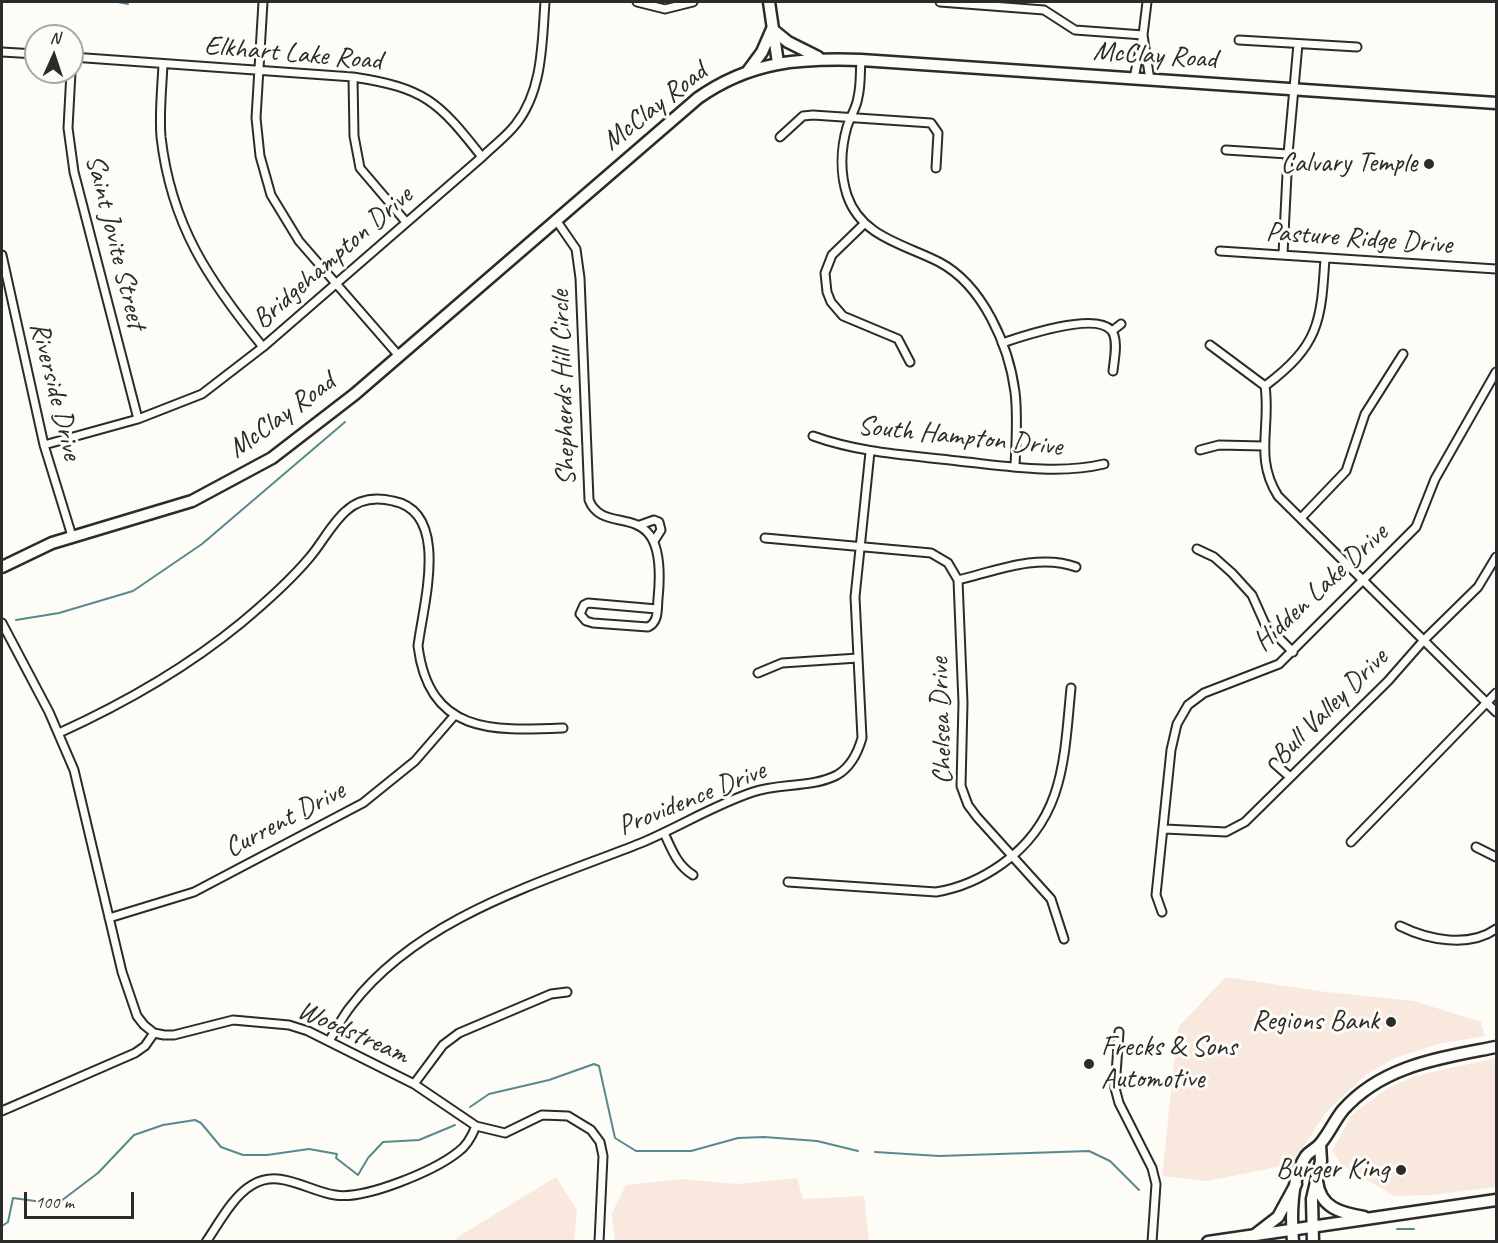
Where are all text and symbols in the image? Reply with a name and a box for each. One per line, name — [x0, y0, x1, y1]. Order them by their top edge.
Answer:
north arrow — [24, 24, 84, 84]
text: N — [49, 28, 60, 48]
street label: Elkhart Lake Road — [203, 30, 383, 78]
street label: McClay Road — [1092, 35, 1218, 77]
street label: McClay Road — [596, 56, 714, 158]
place label: Calvary Temple — [1280, 147, 1417, 181]
street label: Saint Jovite Street — [77, 151, 153, 333]
marker: Calvary Temple — [1422, 157, 1436, 171]
street label: Bridgehampton Drive — [246, 179, 420, 337]
street label: Pasture Ridge Drive — [1265, 216, 1453, 262]
street label: Shepherds Hill Circle — [544, 290, 584, 486]
street label: Riverside Drive — [22, 319, 88, 463]
street label: McClay Road — [222, 366, 342, 466]
street label: South Hampton Drive — [856, 410, 1064, 464]
street label: Hidden Lake Drive — [1247, 517, 1395, 659]
street label: Bull Valley Drive — [1265, 642, 1395, 772]
street label: Chelsea Drive — [923, 657, 961, 785]
street label: Providence Drive — [613, 754, 771, 844]
street label: Current Drive — [219, 774, 351, 866]
street label: Woodstream — [292, 994, 414, 1072]
place label: Regions Bank — [1252, 1005, 1379, 1039]
marker: Regions Bank — [1384, 1015, 1398, 1029]
place label: Frecks & Sons Automotive — [1101, 1031, 1237, 1097]
marker: Frecks & Sons Automotive — [1082, 1057, 1096, 1071]
place label: Burger King — [1276, 1153, 1389, 1187]
marker: Burger King — [1394, 1163, 1408, 1177]
scale bar — [27, 1180, 136, 1218]
text: 100 m — [35, 1191, 74, 1213]

